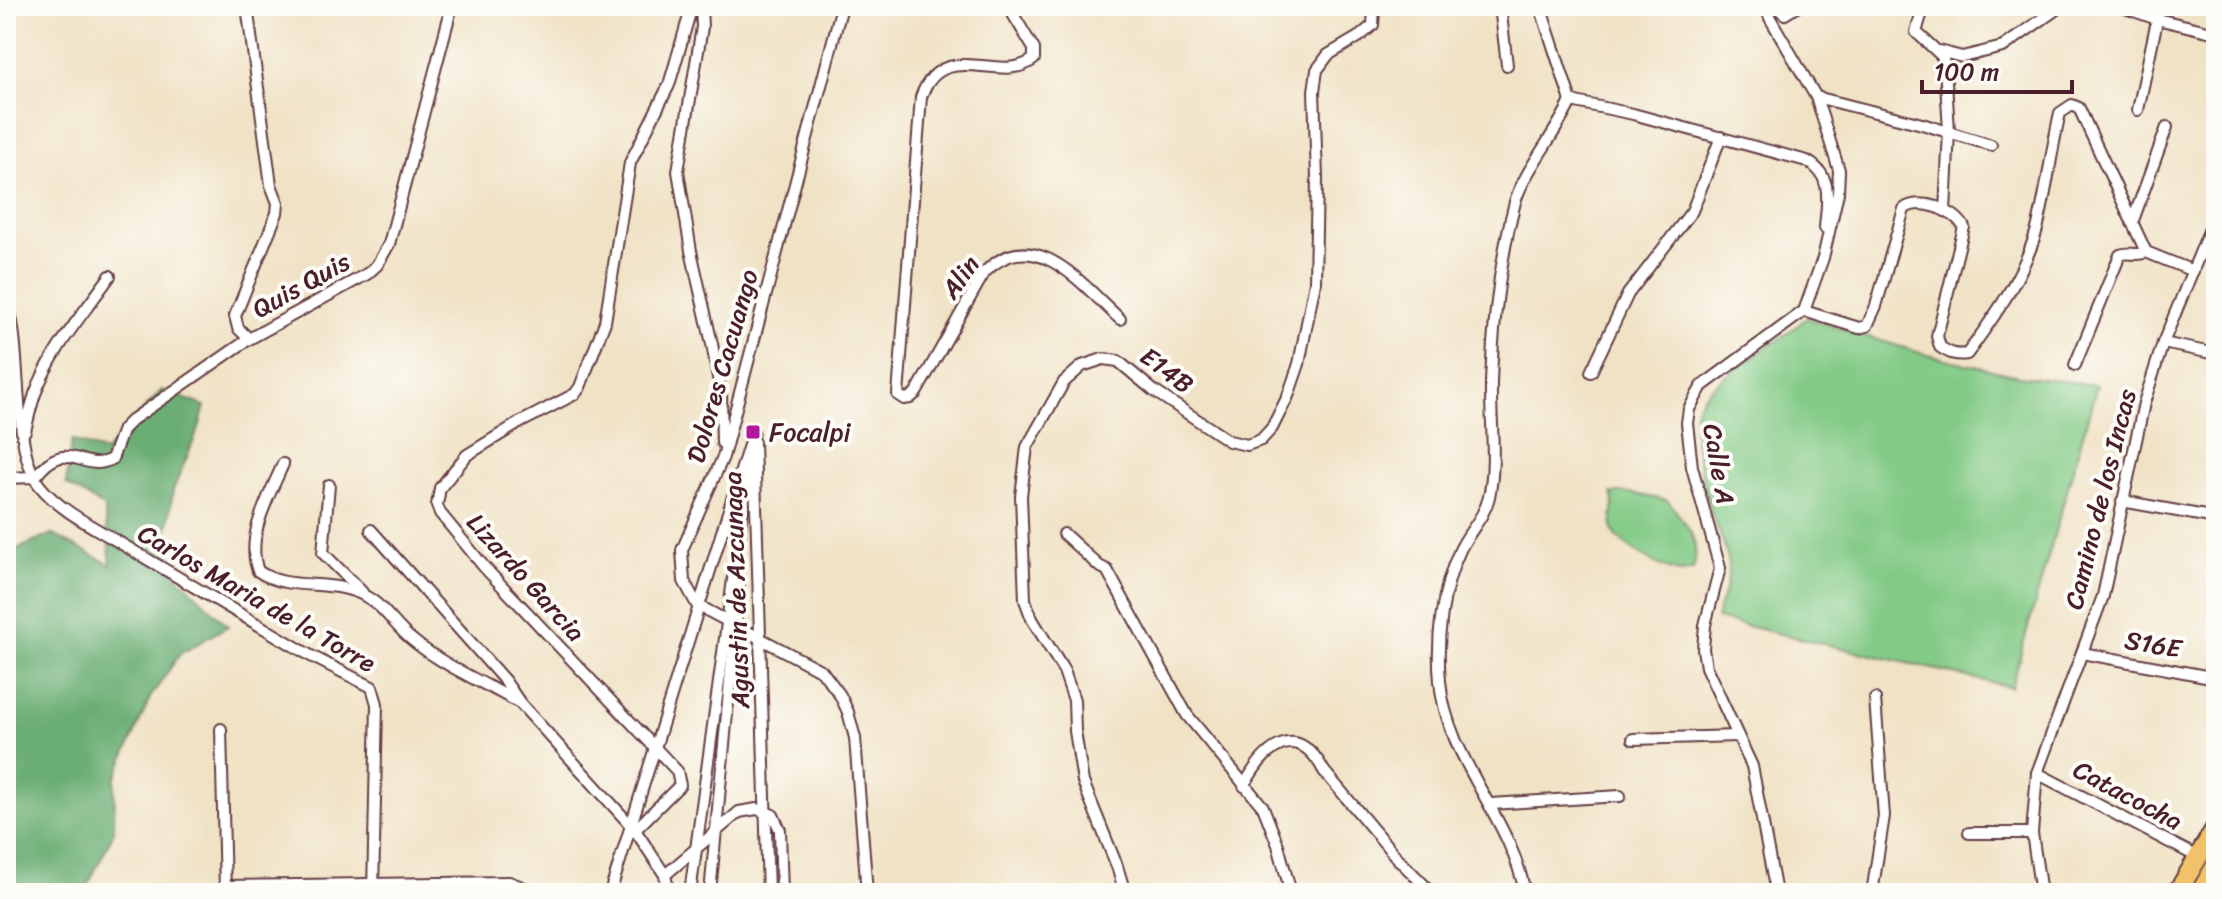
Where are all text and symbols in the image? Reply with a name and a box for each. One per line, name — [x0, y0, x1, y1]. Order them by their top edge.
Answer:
scale bar — [1922, 44, 2072, 94]
text: 100 m — [1934, 51, 1999, 93]
street label: Quis Quis — [243, 239, 359, 331]
street label: Alin — [927, 245, 992, 310]
street label: Dolores Cacuango — [672, 264, 772, 468]
street label: E14B — [1130, 334, 1204, 406]
street label: Camino de los Incas — [2050, 384, 2150, 614]
place label: Focalpi — [769, 409, 852, 455]
street label: Calle A — [1689, 420, 1749, 508]
marker: Focalpi — [744, 423, 762, 441]
street label: Agustin de Azcunaga — [709, 471, 763, 710]
street label: Lizardo Garcia — [455, 502, 597, 652]
street label: Carlos Maria de la Torre — [129, 511, 386, 685]
street label: S16E — [2121, 616, 2186, 672]
street label: Catacocha — [2065, 747, 2191, 843]

